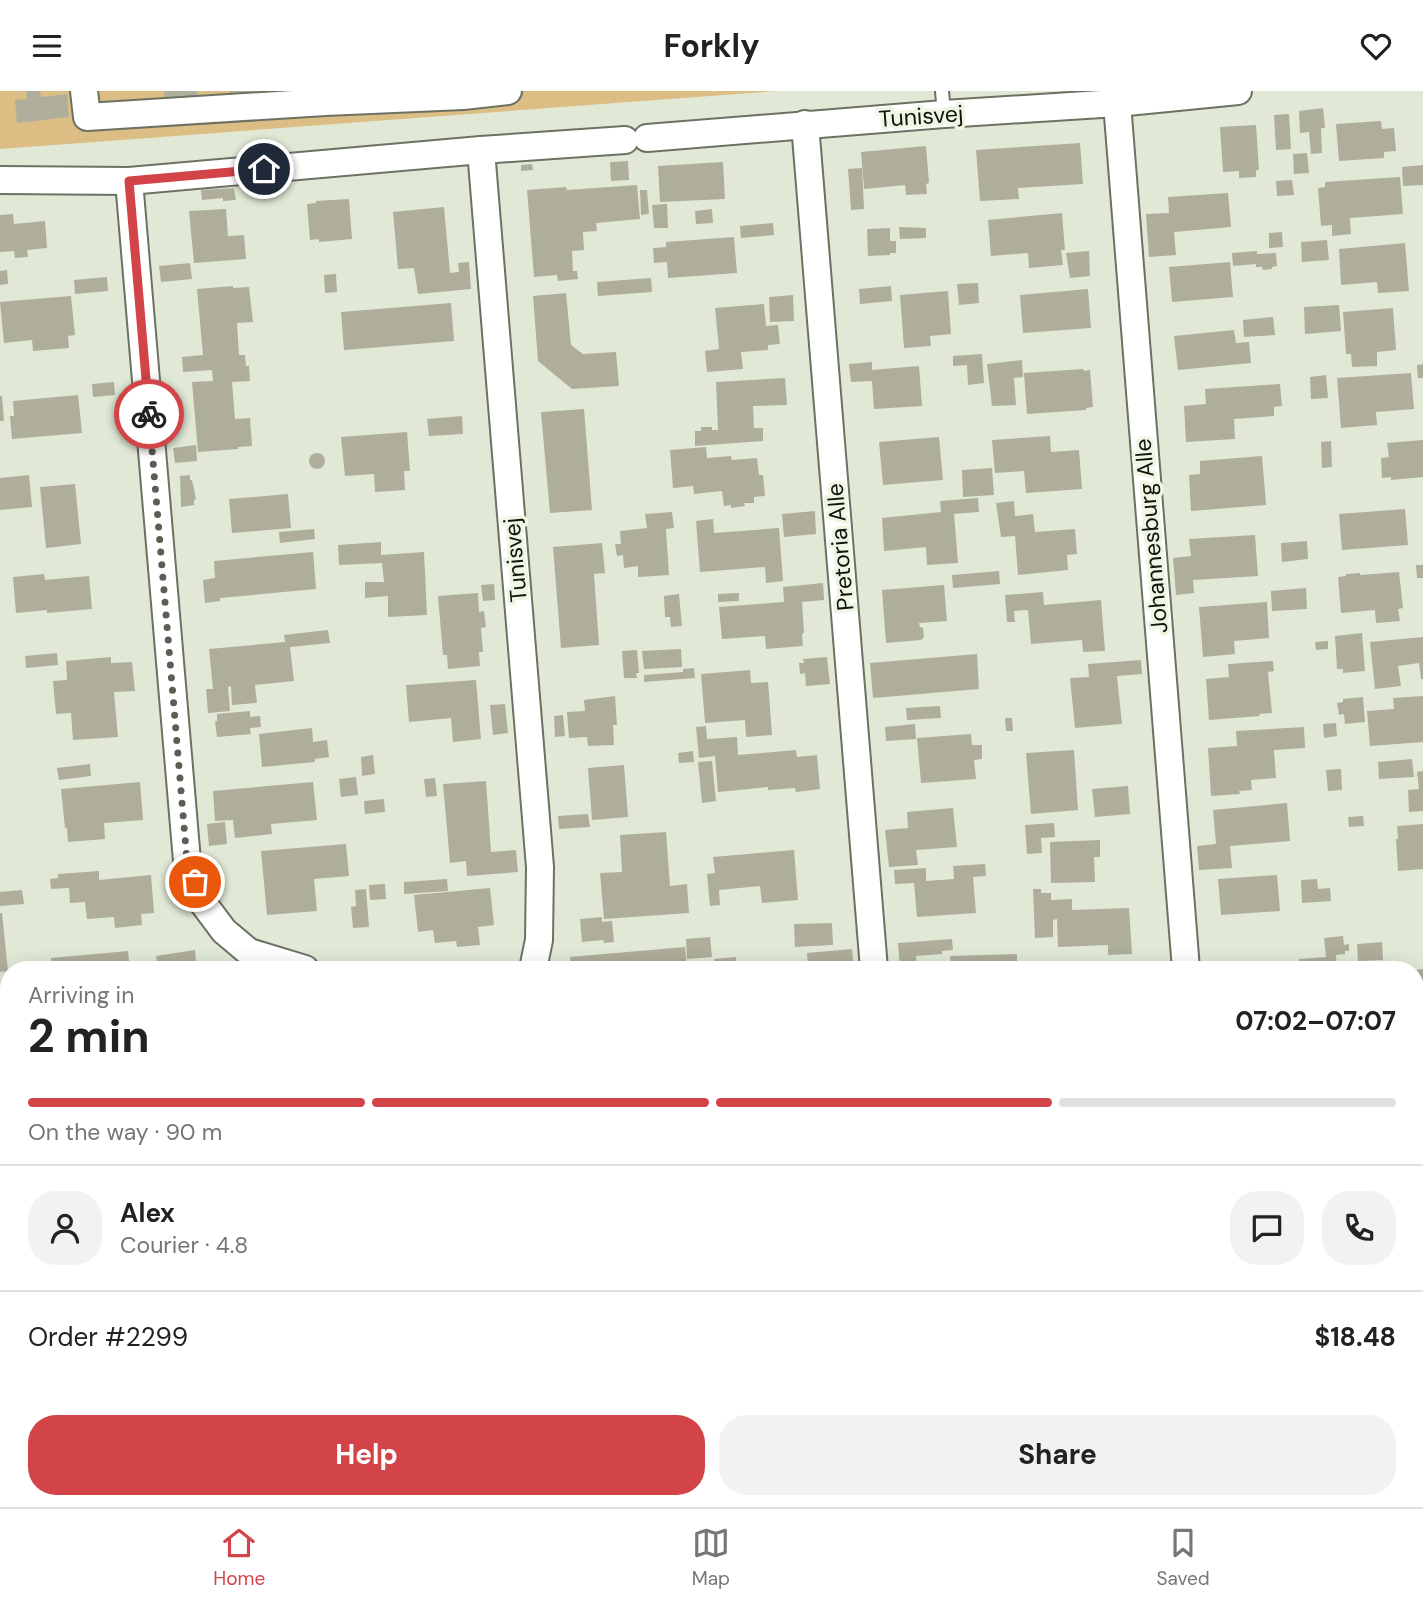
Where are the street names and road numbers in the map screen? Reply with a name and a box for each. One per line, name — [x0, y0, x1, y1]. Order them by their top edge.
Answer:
street label: Tunisvej — [878, 98, 964, 134]
street label: Johannesburg Alle — [1128, 437, 1174, 635]
street label: Pretoria Alle — [819, 482, 861, 612]
street label: Tunisvej — [496, 516, 534, 604]

